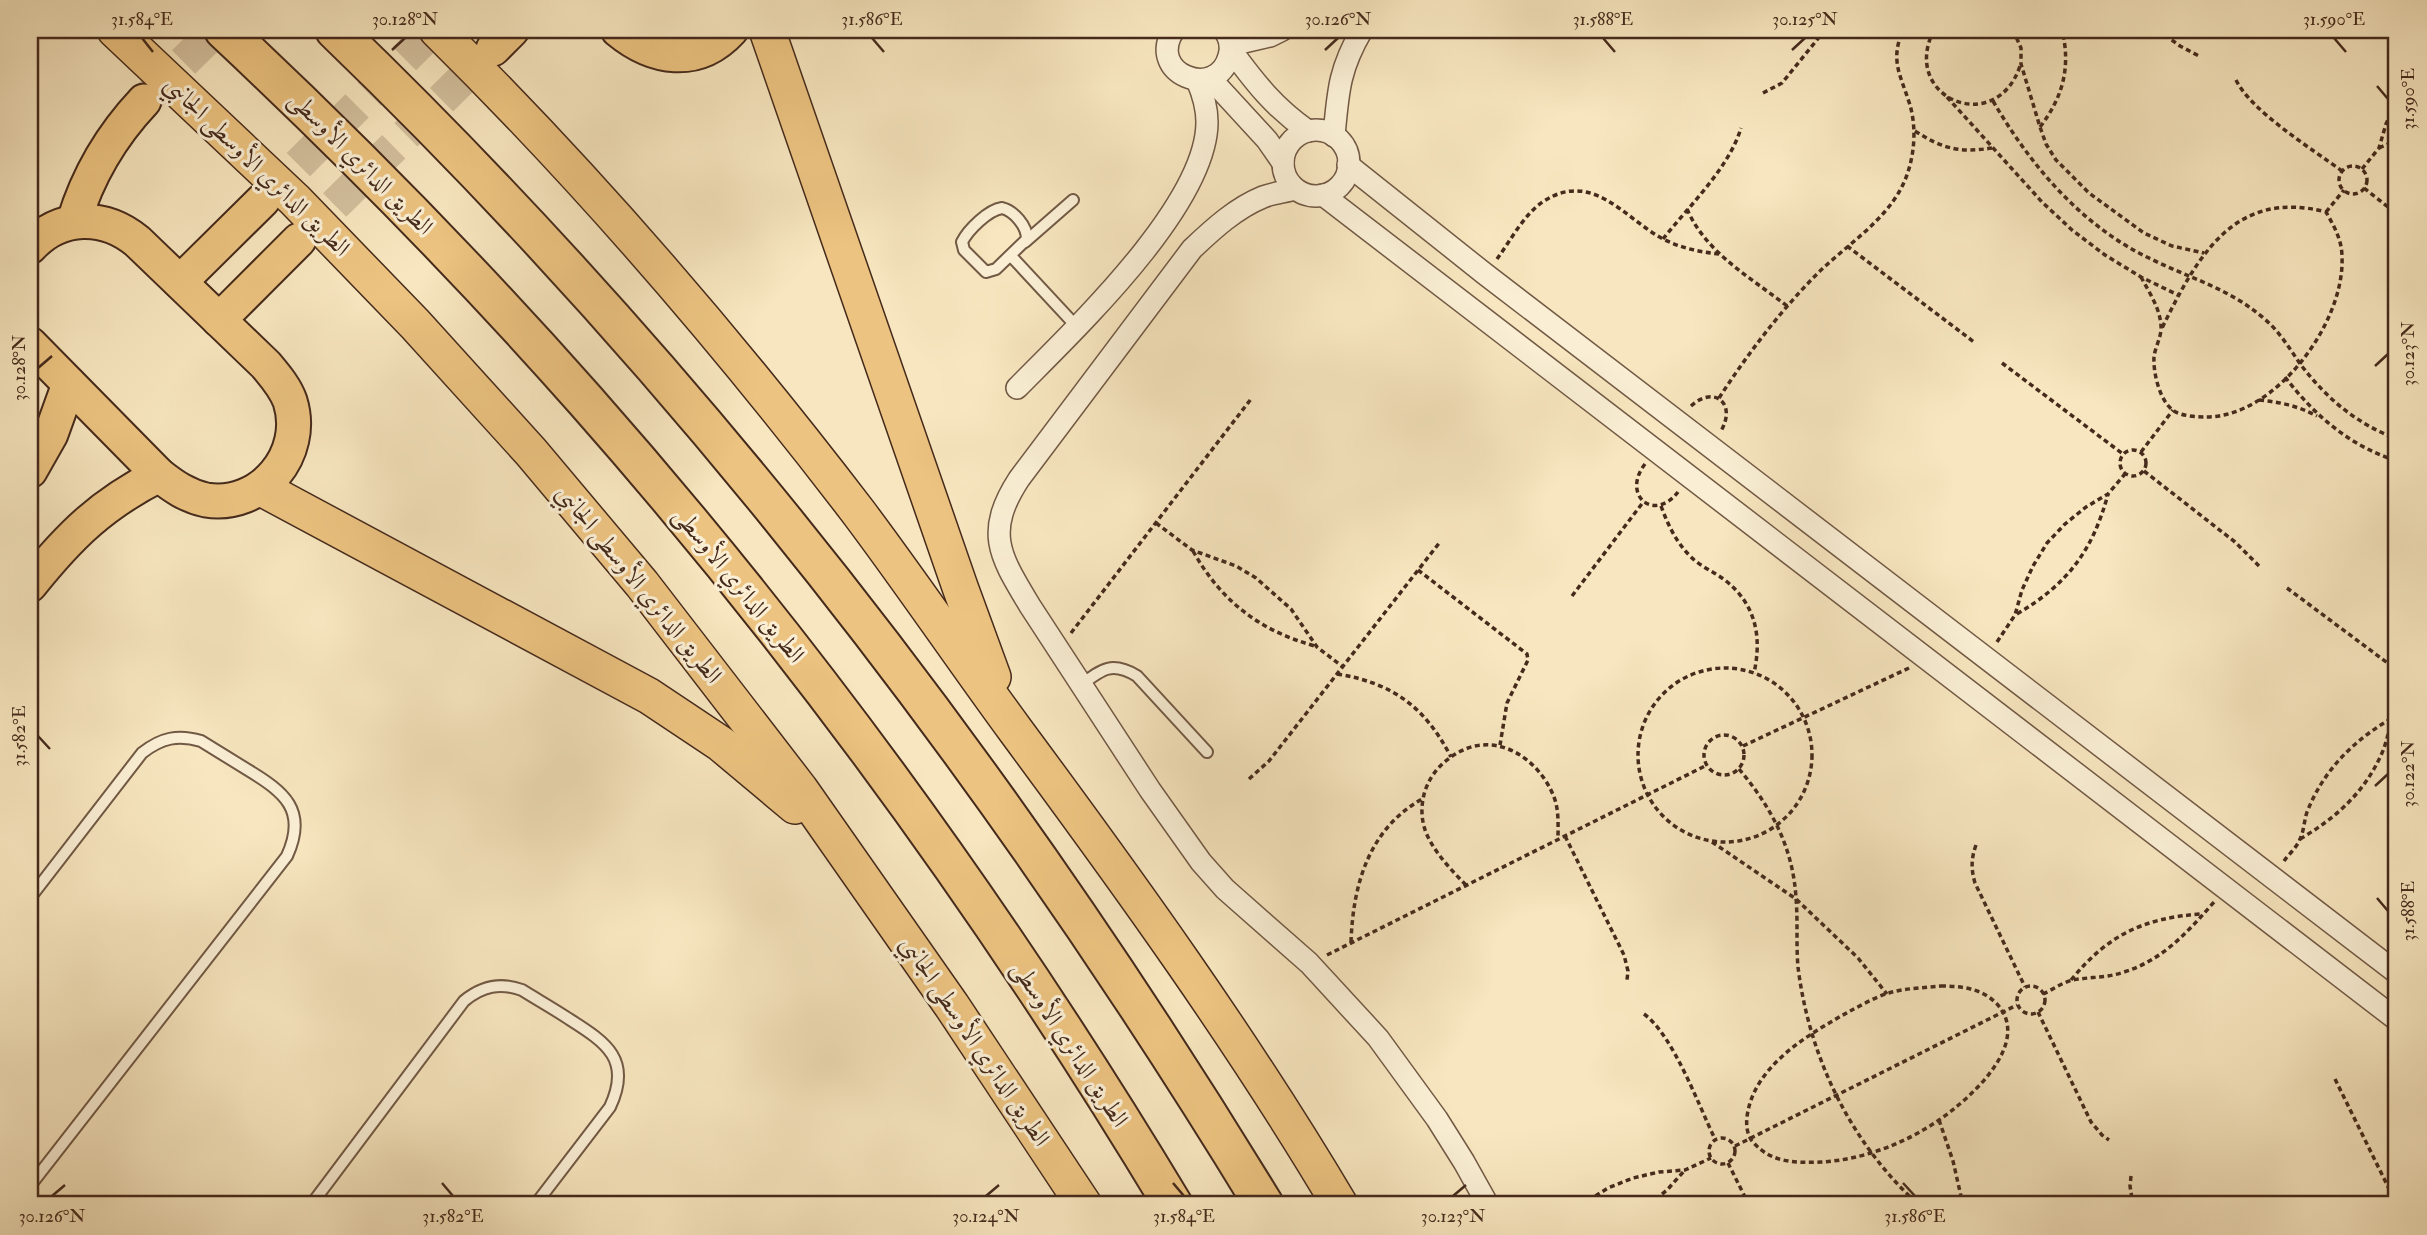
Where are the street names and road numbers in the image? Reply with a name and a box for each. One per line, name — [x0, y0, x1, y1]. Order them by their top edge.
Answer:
street label: الطريق الدائري الأوسطى الجانبي — [153, 68, 357, 267]
street label: الطريق الدائري الأوسطى — [280, 83, 441, 244]
street label: الطريق الدائري الأوسطى الجانبي — [544, 477, 730, 694]
street label: الطريق الدائري الأوسطى — [664, 500, 812, 671]
street label: الطريق الدائري الأوسطى الجانبي — [888, 929, 1058, 1156]
street label: الطريق الدائري الأوسطى — [1002, 954, 1136, 1135]

